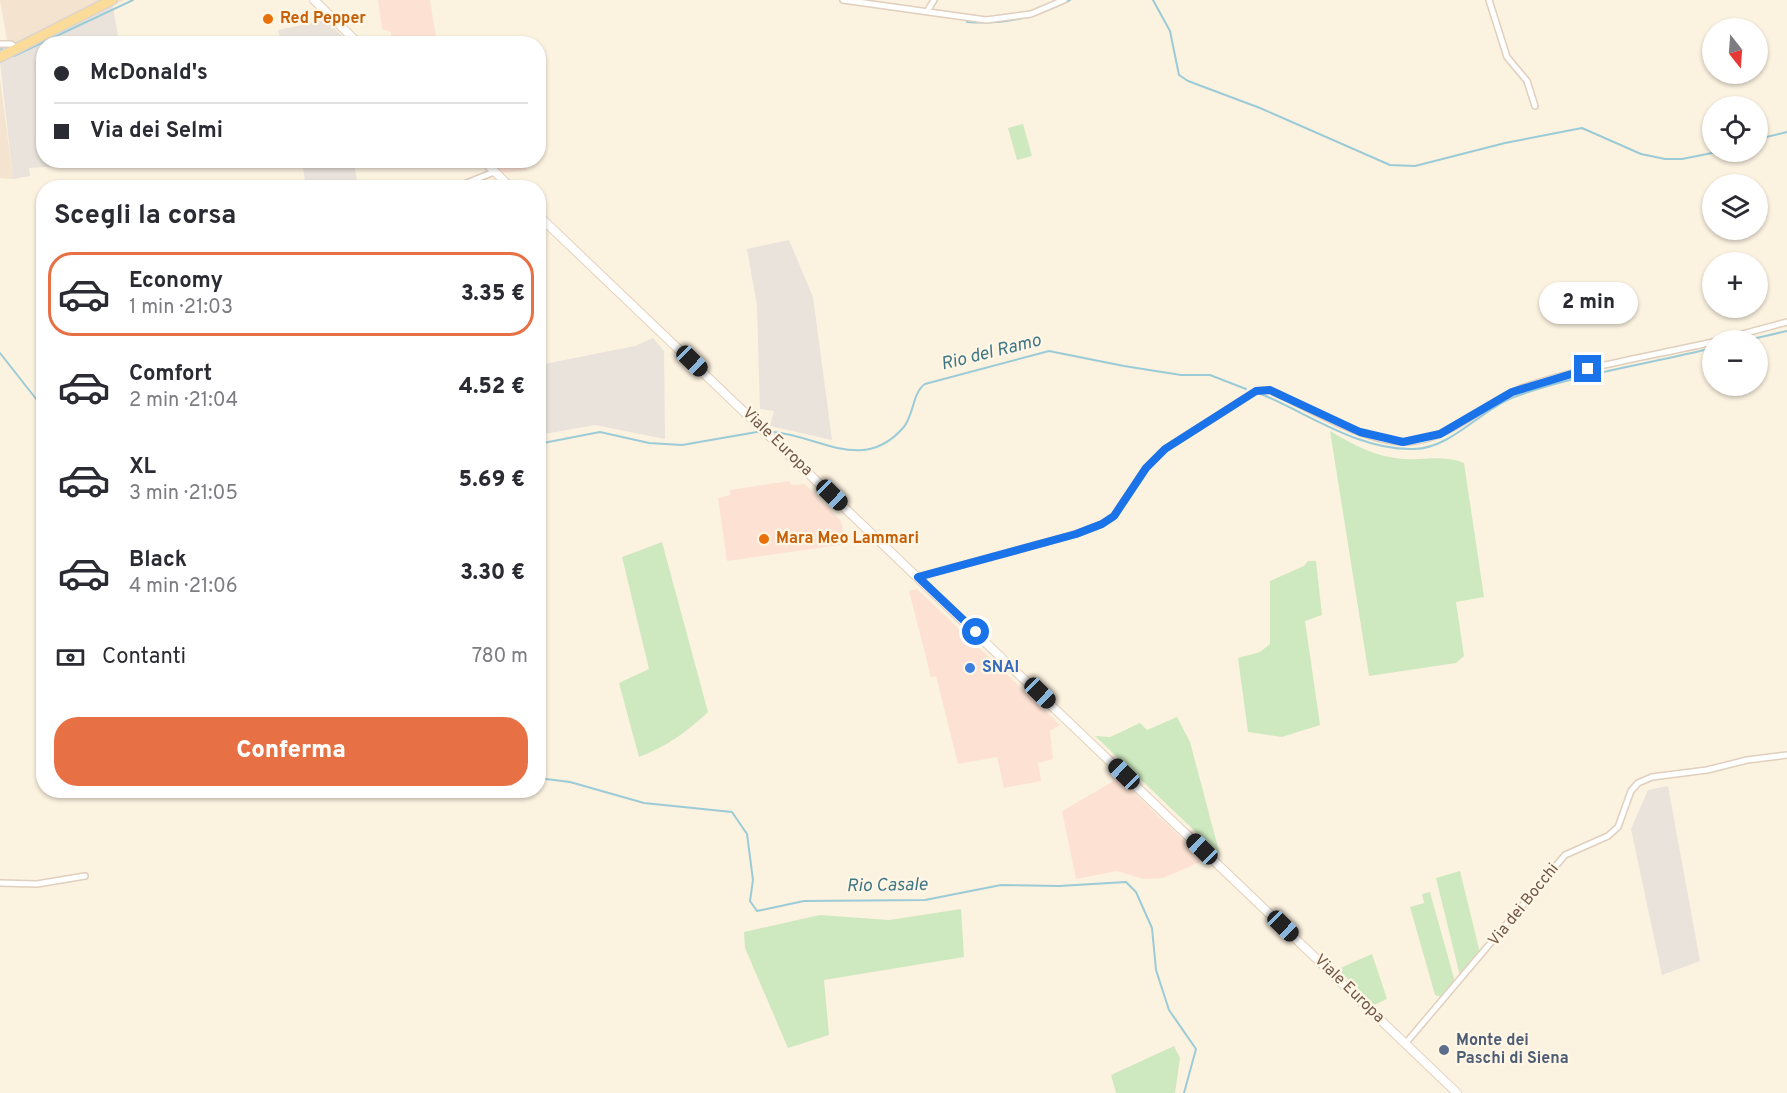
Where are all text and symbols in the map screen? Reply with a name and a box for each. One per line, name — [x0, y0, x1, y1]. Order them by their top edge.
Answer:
place label: Red Pepper — [280, 9, 366, 29]
marker: Red Pepper — [261, 12, 275, 26]
north arrow — [1702, 18, 1768, 84]
map controls — [1702, 18, 1768, 396]
text: McDonald's — [90, 60, 208, 87]
button: locate — [1702, 96, 1768, 162]
text: Via dei Selmi — [90, 118, 223, 145]
button: layers — [1702, 174, 1768, 240]
text: Scegli la corsa — [54, 199, 236, 233]
button: + — [1702, 252, 1768, 318]
icon: car — [57, 267, 111, 321]
text: Economy — [129, 268, 223, 295]
text: 3.35 € — [461, 281, 525, 308]
callout: 2 min — [1538, 282, 1638, 324]
text: 2 min — [1562, 290, 1615, 316]
text: 1 min · 21:03 — [129, 295, 233, 321]
water label: Rio del Ramo — [939, 329, 1044, 377]
button: − — [1702, 330, 1768, 396]
car — [673, 342, 711, 380]
route end — [1574, 355, 1601, 382]
icon: car — [57, 360, 111, 414]
text: Comfort — [129, 361, 212, 388]
text: 4.52 € — [459, 374, 525, 401]
text: 2 min · 21:04 — [129, 388, 238, 414]
street label: Viale Europa — [737, 403, 817, 481]
icon: car — [57, 453, 111, 507]
text: XL — [129, 454, 156, 481]
text: 5.69 € — [459, 467, 525, 494]
car — [813, 476, 851, 514]
text: 3 min · 21:05 — [129, 481, 238, 507]
place label: Mara Meo Lammari — [776, 529, 919, 549]
marker: Mara Meo Lammari — [757, 532, 771, 546]
icon: car — [57, 546, 111, 600]
text: Black — [129, 547, 187, 574]
text: 3.30 € — [460, 560, 525, 587]
text: 4 min · 21:06 — [129, 574, 238, 600]
route start — [962, 618, 989, 645]
icon: cash — [54, 641, 87, 674]
text: Contanti — [102, 644, 186, 671]
text: 780 m — [472, 644, 528, 670]
place label: SNAI — [982, 658, 1019, 678]
marker: SNAI — [963, 661, 977, 675]
car — [1021, 674, 1059, 712]
button: Conferma — [54, 717, 528, 786]
car — [1105, 755, 1143, 793]
car — [1183, 830, 1221, 868]
street label: Via dei Bocchi — [1484, 859, 1564, 951]
water label: Rio Casale — [846, 874, 928, 898]
car — [1264, 907, 1302, 945]
street label: Viale Europa — [1309, 950, 1389, 1028]
place label: Monte dei Paschi di Siena — [1456, 1031, 1569, 1069]
marker: Monte dei Paschi di Siena — [1437, 1043, 1451, 1057]

